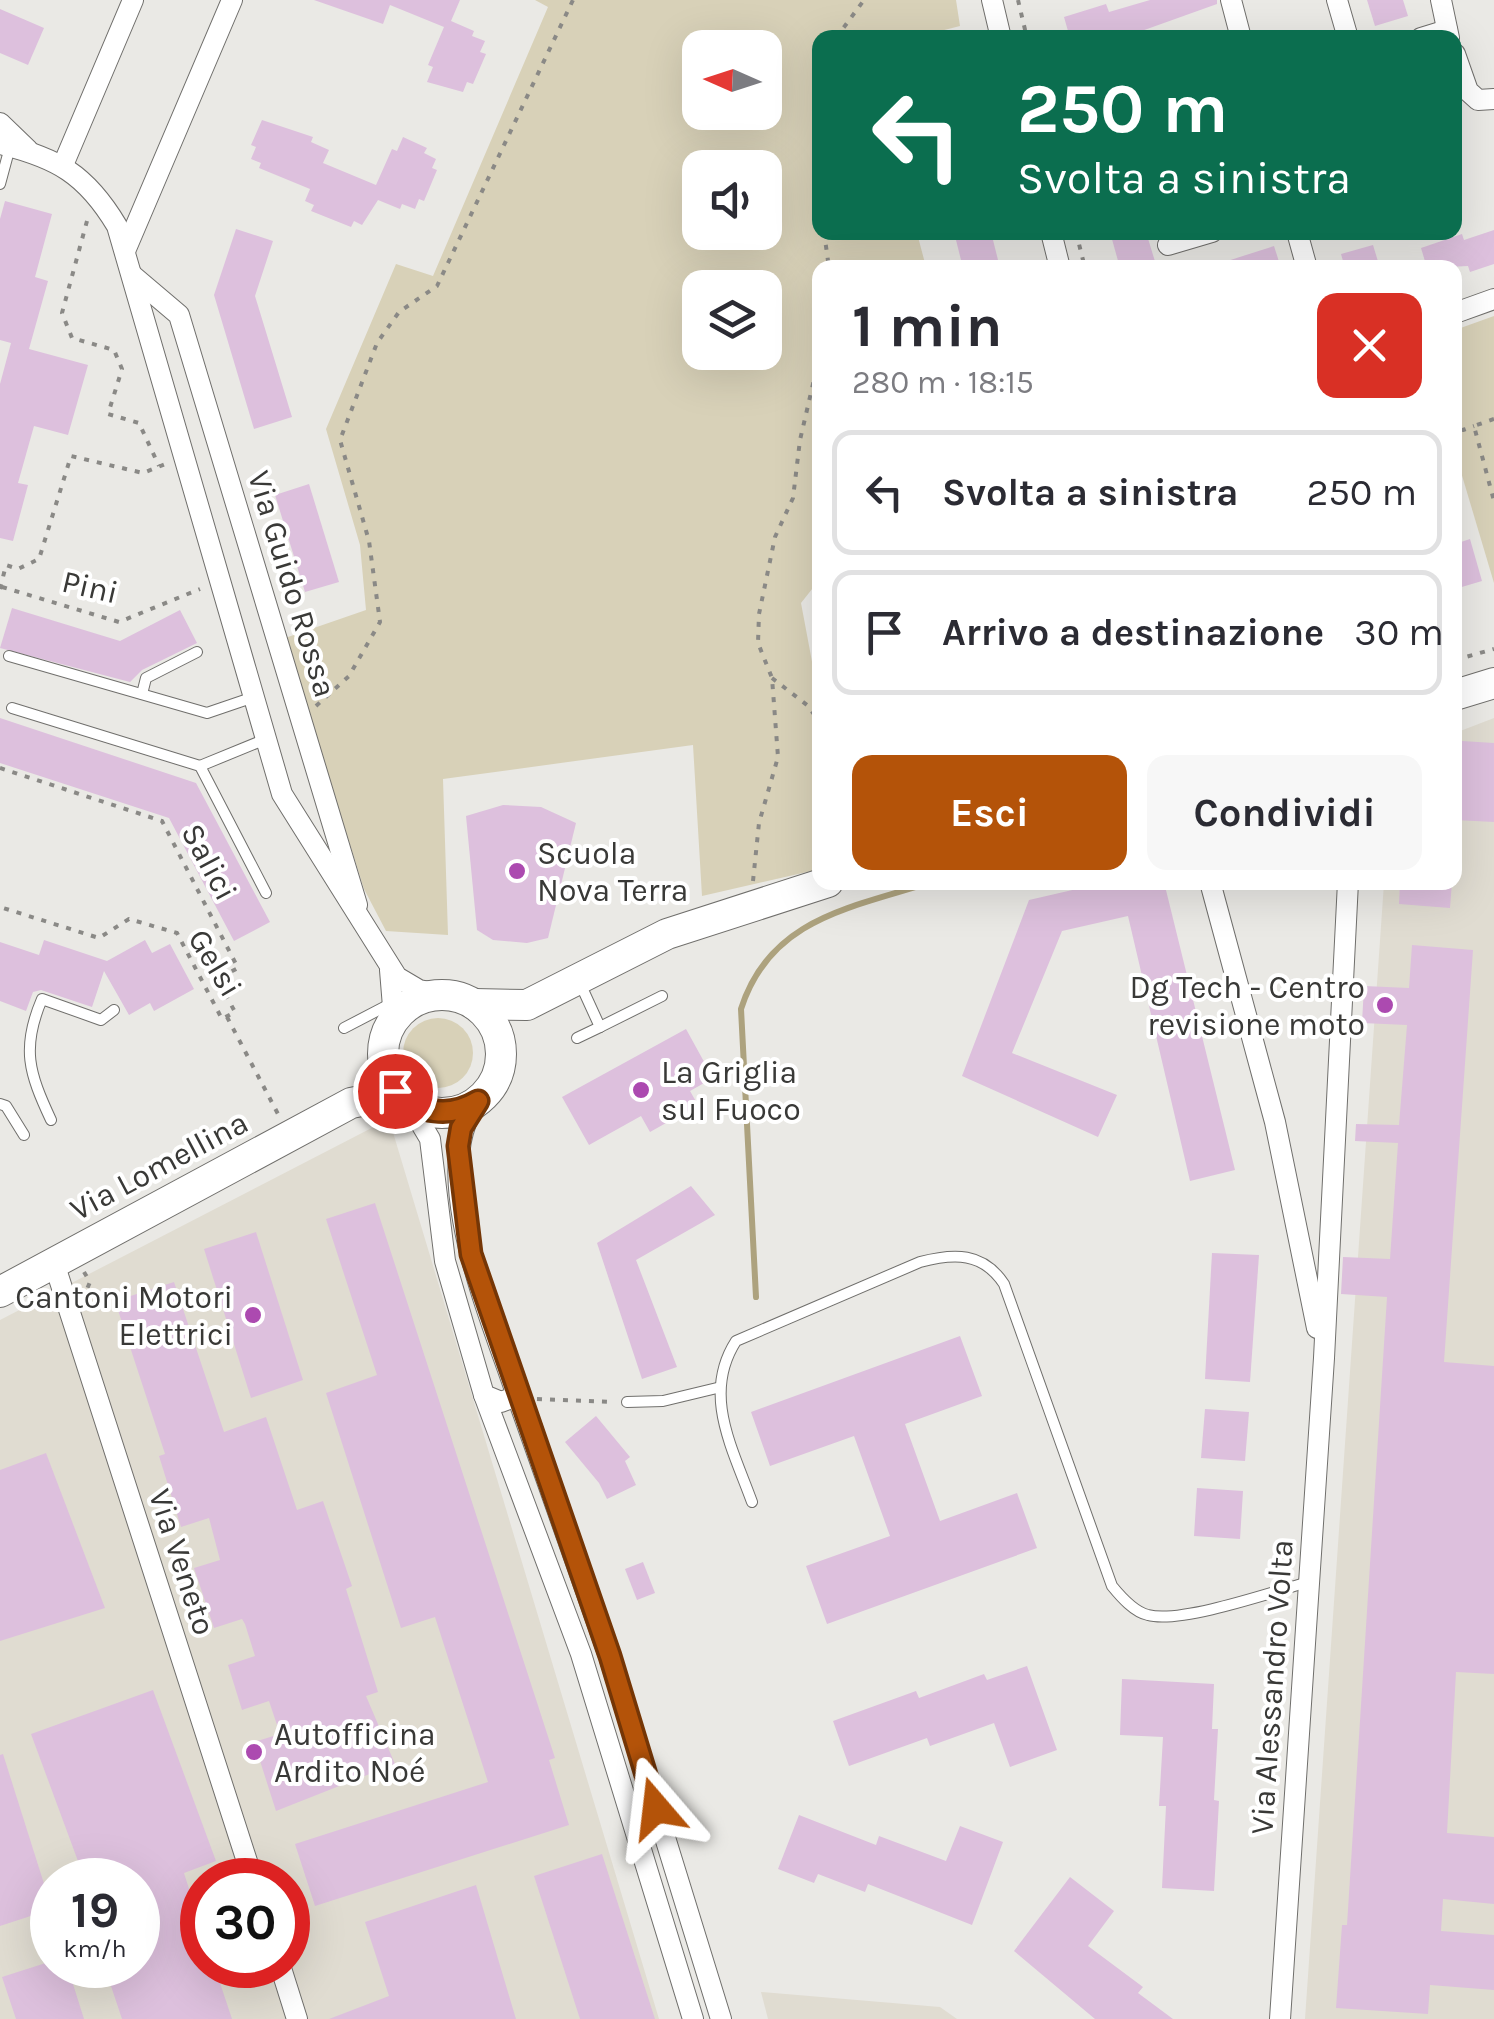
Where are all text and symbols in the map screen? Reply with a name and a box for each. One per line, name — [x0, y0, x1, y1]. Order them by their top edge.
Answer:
north arrow — [682, 30, 782, 130]
map controls — [682, 30, 782, 370]
text: 250 m — [1017, 68, 1229, 150]
icon: left — [852, 70, 982, 200]
button: sound — [682, 150, 782, 250]
text: Svolta a sinistra — [1017, 152, 1351, 204]
button: layers — [682, 270, 782, 370]
text: 1 min — [852, 291, 1003, 361]
button: close — [1317, 293, 1422, 398]
text: 280 m · 18:15 — [852, 364, 1034, 401]
icon: left — [857, 465, 912, 520]
street label: Via Guido Rossa — [240, 466, 344, 702]
text: Svolta a sinistra — [942, 470, 1239, 515]
text: 250 m — [1306, 470, 1417, 515]
street label: Pini — [59, 563, 121, 611]
icon: arrive — [857, 605, 912, 660]
text: Arrivo a destinazione — [942, 610, 1324, 655]
text: 30 m — [1354, 610, 1444, 655]
button: Esci — [852, 755, 1127, 870]
button: Condividi — [1147, 755, 1422, 870]
street label: Salici — [174, 817, 244, 907]
place label: Scuola Nova Terra — [537, 835, 688, 909]
marker: Scuola Nova Terra — [506, 860, 528, 882]
street label: Gelsi — [181, 922, 249, 1004]
place label: Dg Tech - Centro revisione moto — [1130, 969, 1365, 1043]
marker: Dg Tech - Centro revisione moto — [1374, 994, 1396, 1016]
pin — [353, 1049, 438, 1134]
place label: La Griglia sul Fuoco — [661, 1054, 801, 1128]
icon: arrive — [368, 1064, 423, 1119]
marker: La Griglia sul Fuoco — [630, 1079, 652, 1101]
street label: Via Lomellina — [64, 1104, 254, 1228]
place label: Cantoni Motori Elettrici — [15, 1279, 233, 1353]
marker: Cantoni Motori Elettrici — [242, 1304, 264, 1326]
street label: Via Veneto — [141, 1484, 223, 1640]
street label: Via Alessandro Volta — [1243, 1538, 1301, 1836]
place label: Autofficina Ardito Noé — [274, 1716, 436, 1790]
marker: Autofficina Ardito Noé — [243, 1741, 265, 1763]
position arrow — [604, 1756, 708, 1860]
speed limit sign: 30 — [180, 1858, 310, 1988]
text: 19 — [71, 1881, 119, 1940]
text: km/h — [63, 1934, 127, 1963]

